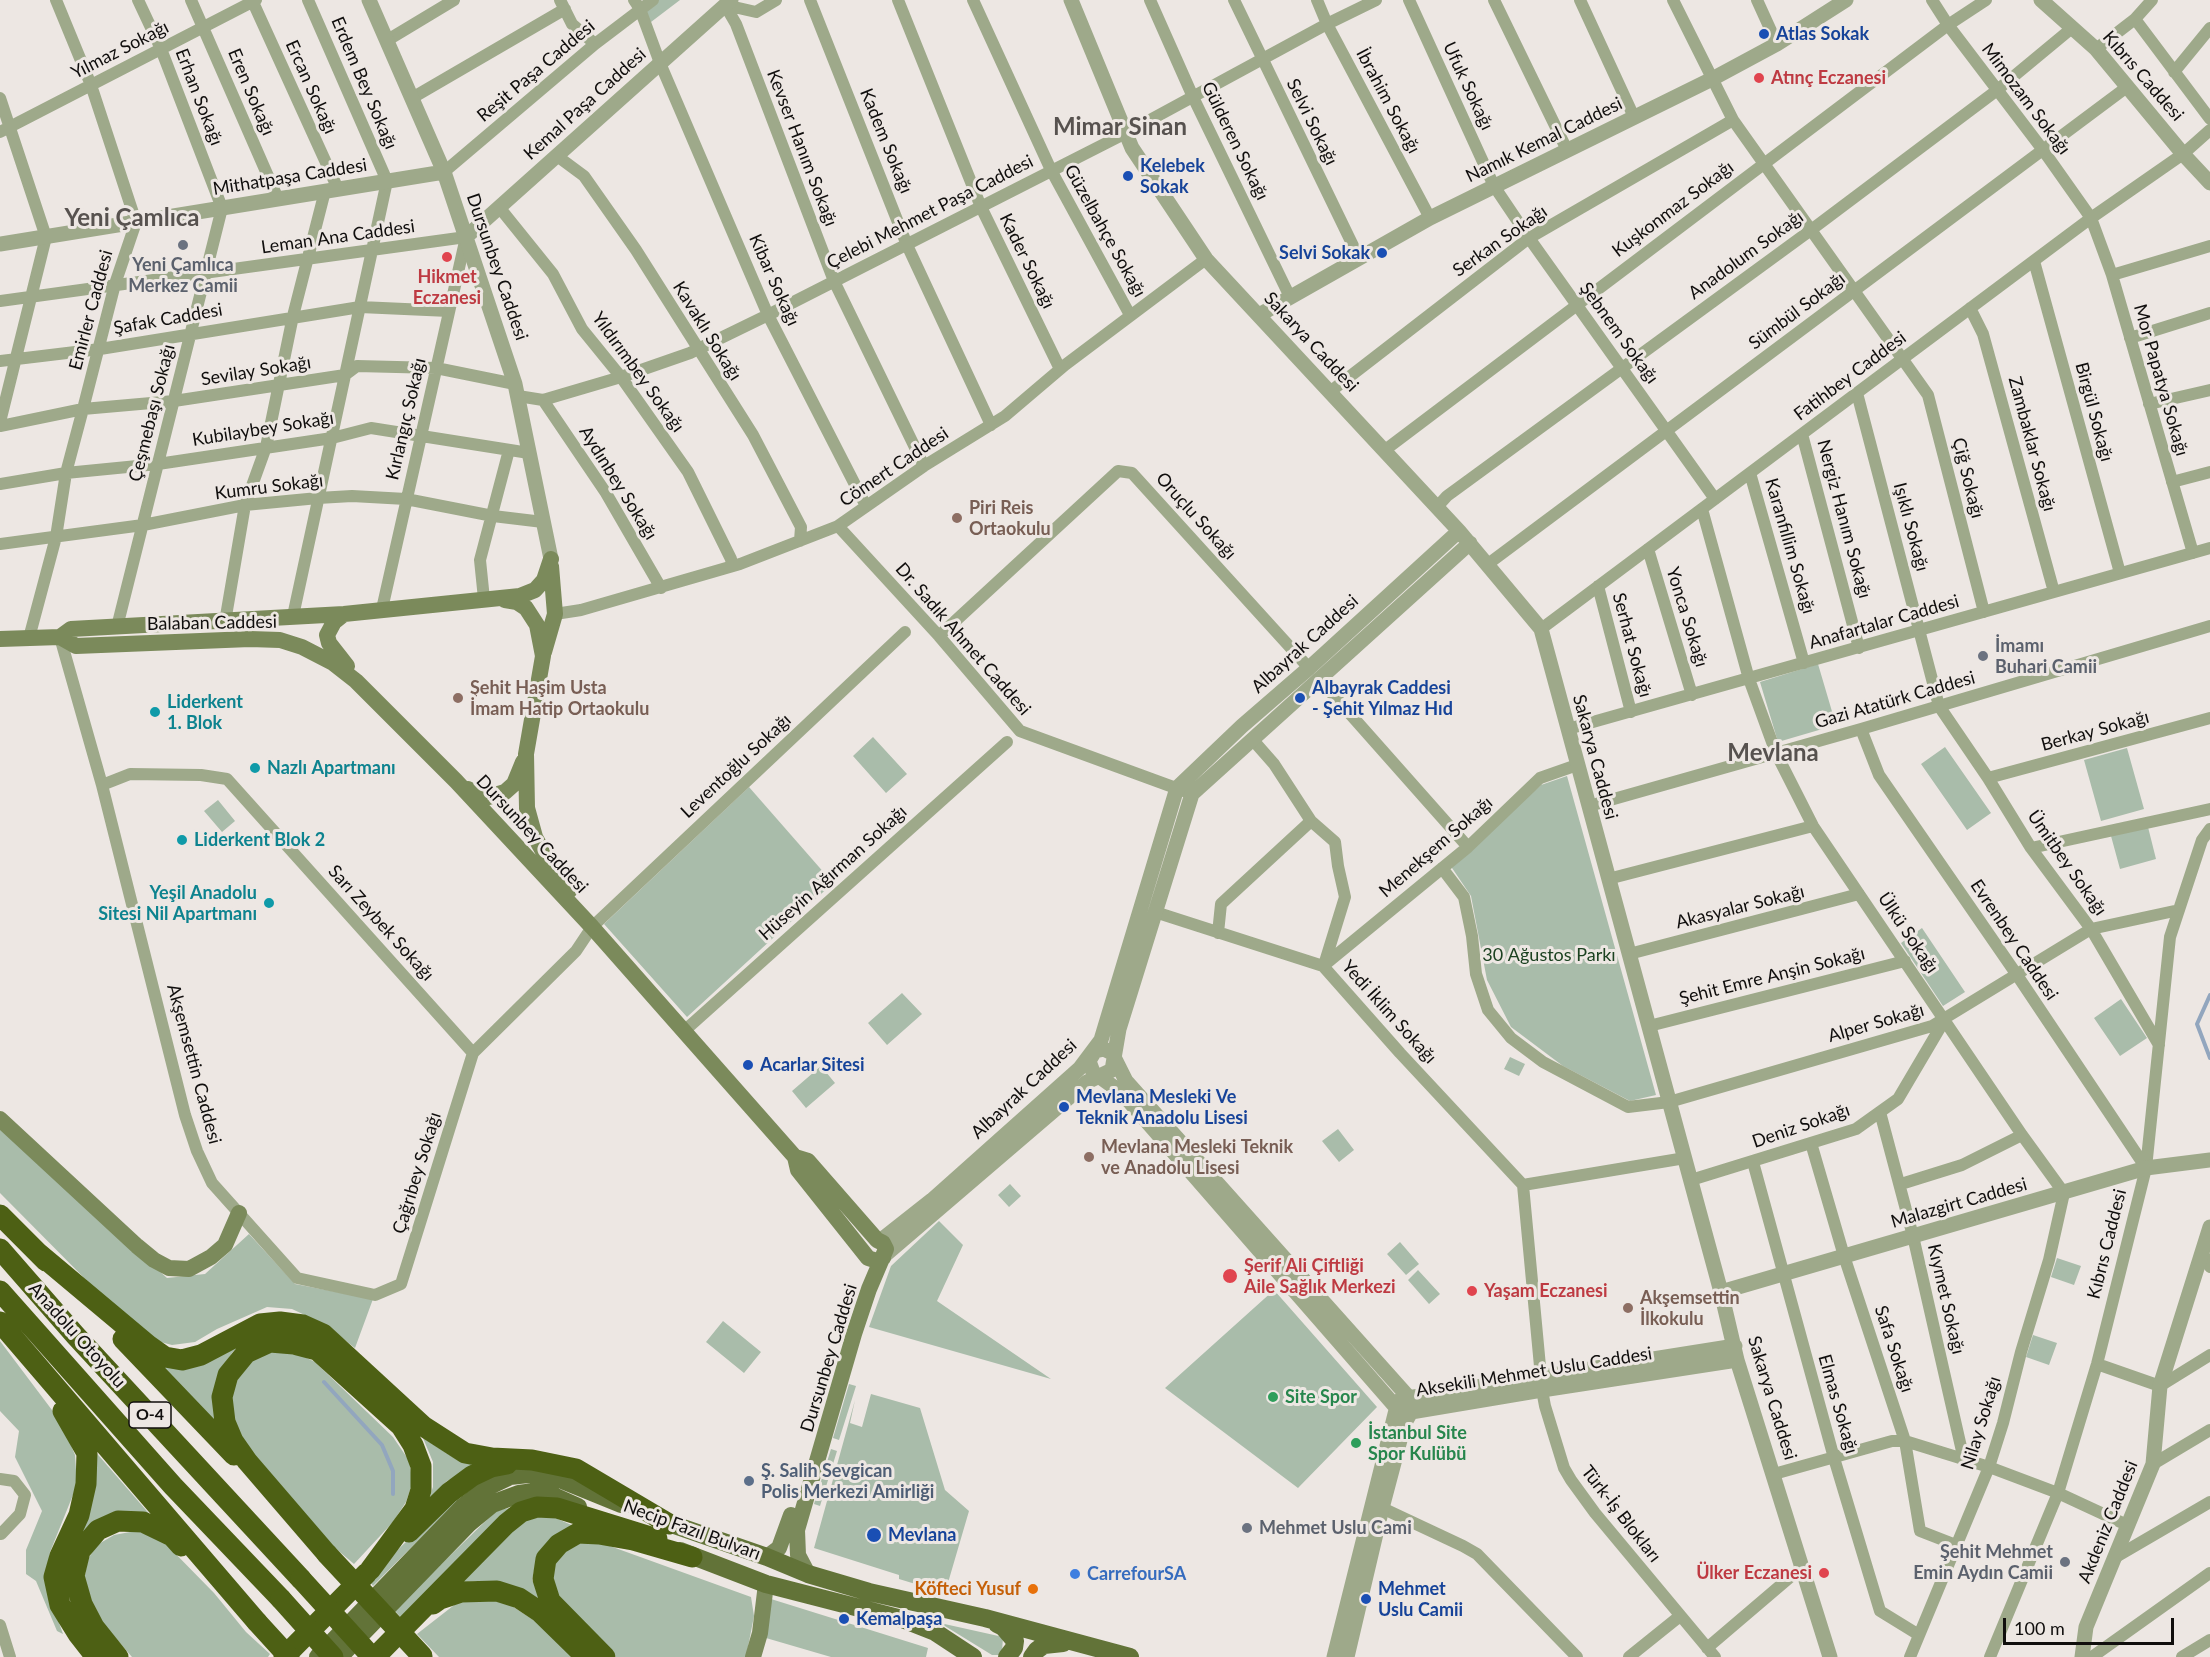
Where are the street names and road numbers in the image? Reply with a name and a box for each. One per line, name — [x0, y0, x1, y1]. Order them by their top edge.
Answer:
street label: Erdem Bey Sokağı — [326, 14, 402, 152]
street label: Yılmaz Sokağı — [68, 16, 172, 84]
street label: Reşit Paşa Caddesi — [473, 16, 599, 126]
street label: Kıbrıs Caddesi — [2098, 27, 2188, 125]
street label: Ercan Sokağı — [281, 37, 341, 137]
street label: Ufuk Sokağı — [1438, 38, 1498, 134]
street label: Mimozam Sokağı — [1977, 39, 2075, 159]
street label: Kemal Paşa Caddesi — [519, 43, 651, 165]
street label: Eren Sokağı — [223, 45, 279, 139]
street label: İbrahim Sokağı — [1351, 45, 1425, 157]
street label: Erhan Sokağı — [171, 46, 227, 148]
street label: Kevser Hanım Sokağı — [762, 67, 842, 229]
street label: Selvi Sokağı — [1282, 75, 1342, 169]
street label: Gülderen Sokağı — [1197, 78, 1273, 204]
street label: Kadem Sokağı — [855, 85, 917, 197]
street label: Namık Kemal Caddesi — [1462, 93, 1626, 187]
street label: Çelebi Mehmet Paşa Caddesi — [823, 150, 1037, 274]
street label: Mithatpaşa Caddesi — [211, 154, 369, 200]
street label: Kuşkonmaz Sokağı — [1608, 156, 1738, 262]
street label: Güzelbahçe Sokağı — [1060, 161, 1150, 301]
street label: Dursunbey Caddesi — [462, 191, 532, 343]
street label: Serkan Sokağı — [1449, 201, 1551, 281]
street label: Anadolum Sokağı — [1684, 206, 1808, 304]
street label: Kader Sokağı — [995, 210, 1059, 312]
street label: Leman Ana Caddesi — [260, 216, 416, 258]
street label: Kibar Sokağı — [744, 231, 804, 329]
street label: Emirler Caddesi — [65, 248, 117, 372]
street label: Sümbül Sokağı — [1745, 268, 1849, 354]
street label: Kavaklı Sokağı — [668, 277, 746, 385]
street label: Şebnem Sokağı — [1575, 278, 1663, 388]
street label: Sakarya Caddesi — [1259, 288, 1363, 396]
street label: Şafak Caddesi — [112, 299, 224, 339]
street label: Mor Papatya Sokağı — [2129, 302, 2193, 458]
street label: Yıldırımbey Sokağı — [587, 308, 689, 436]
street label: Fatihbey Caddesi — [1790, 327, 1910, 425]
street label: Çeşmebaşı Sokağı — [124, 342, 180, 484]
street label: Sevilay Sokağı — [199, 352, 313, 390]
street label: Kırlangıç Sokağı — [381, 356, 431, 482]
street label: Birgül Sokağı — [2070, 360, 2118, 464]
street label: Zambaklar Sokağı — [2004, 374, 2060, 514]
street label: Kubilaybey Sokağı — [191, 407, 335, 451]
street label: Aydınbey Sokağı — [574, 422, 662, 544]
street label: Cömert Caddesi — [835, 423, 953, 511]
street label: Çiğ Sokağı — [1948, 436, 1988, 520]
street label: Nergiz Hanım Sokağı — [1812, 437, 1876, 601]
street label: Oruçlu Sokağı — [1151, 468, 1241, 564]
street label: Kumru Sokağı — [213, 470, 325, 504]
street label: Karanfillim Sokağı — [1760, 476, 1820, 616]
street label: Işıklı Sokağı — [1889, 480, 1933, 574]
street label: Dr. Sadık Ahmet Caddesi — [891, 558, 1035, 720]
street label: Yonca Sokağı — [1662, 564, 1712, 670]
street label: Albayrak Caddesi — [1247, 590, 1363, 698]
street label: Serhat Sokağı — [1608, 590, 1656, 700]
street label: Anafartalar Caddesi — [1806, 590, 1962, 654]
street label: Balaban Caddesi — [147, 611, 277, 635]
street label: Gazi Atatürk Caddesi — [1812, 667, 1978, 733]
street label: Sakarya Caddesi — [1568, 692, 1622, 822]
street label: Berkay Sokağı — [2039, 706, 2151, 756]
street label: Leventoğlu Sokağı — [676, 709, 796, 823]
street label: Dursunbey Caddesi — [472, 770, 592, 898]
street label: Menekşem Sokağı — [1375, 792, 1497, 902]
street label: Hüseyin Ağırman Sokağı — [755, 801, 911, 945]
street label: Ümitbey Sokağı — [2023, 806, 2111, 920]
street label: Sarı Zeybek Sokağı — [323, 861, 439, 985]
street label: Evrenbey Caddesi — [1966, 876, 2062, 1004]
street label: Akasyalar Sokağı — [1673, 881, 1807, 933]
street label: Ülkü Sokağı — [1873, 888, 1943, 978]
street label: Şehit Emre Anşin Sokağı — [1677, 942, 1867, 1010]
street label: Yedi İklim Sokağı — [1337, 956, 1441, 1068]
street label: Akşemsettin Caddesi — [162, 982, 226, 1146]
street label: Alper Sokağı — [1826, 999, 1926, 1047]
street label: Albayrak Caddesi — [967, 1035, 1081, 1143]
street label: Deniz Sokağı — [1749, 1099, 1853, 1153]
street label: Çağrıbey Sokağı — [388, 1110, 446, 1236]
street label: Malazgirt Caddesi — [1888, 1173, 2030, 1233]
street label: Kıbrıs Caddesi — [2083, 1187, 2131, 1301]
street label: Kıymet Sokağı — [1923, 1242, 1969, 1356]
street label: Anadolu Otoyolu — [24, 1278, 130, 1392]
street label: Dursunbey Caddesi — [796, 1281, 862, 1435]
street label: Safa Sokağı — [1870, 1303, 1918, 1395]
street label: Sakarya Caddesi — [1743, 1333, 1801, 1463]
street label: Aksekili Mehmet Uslu Caddesi — [1414, 1343, 1654, 1401]
street label: Elmas Sokağı — [1814, 1352, 1862, 1456]
street label: Nilay Sokağı — [1957, 1374, 2005, 1472]
road number: O-4 — [129, 1402, 171, 1428]
street label: Akdeniz Caddesi — [2074, 1458, 2142, 1586]
street label: Türk-İş Blokları — [1576, 1461, 1666, 1567]
street label: Necip Fazıl Bulvarı — [620, 1495, 764, 1565]

